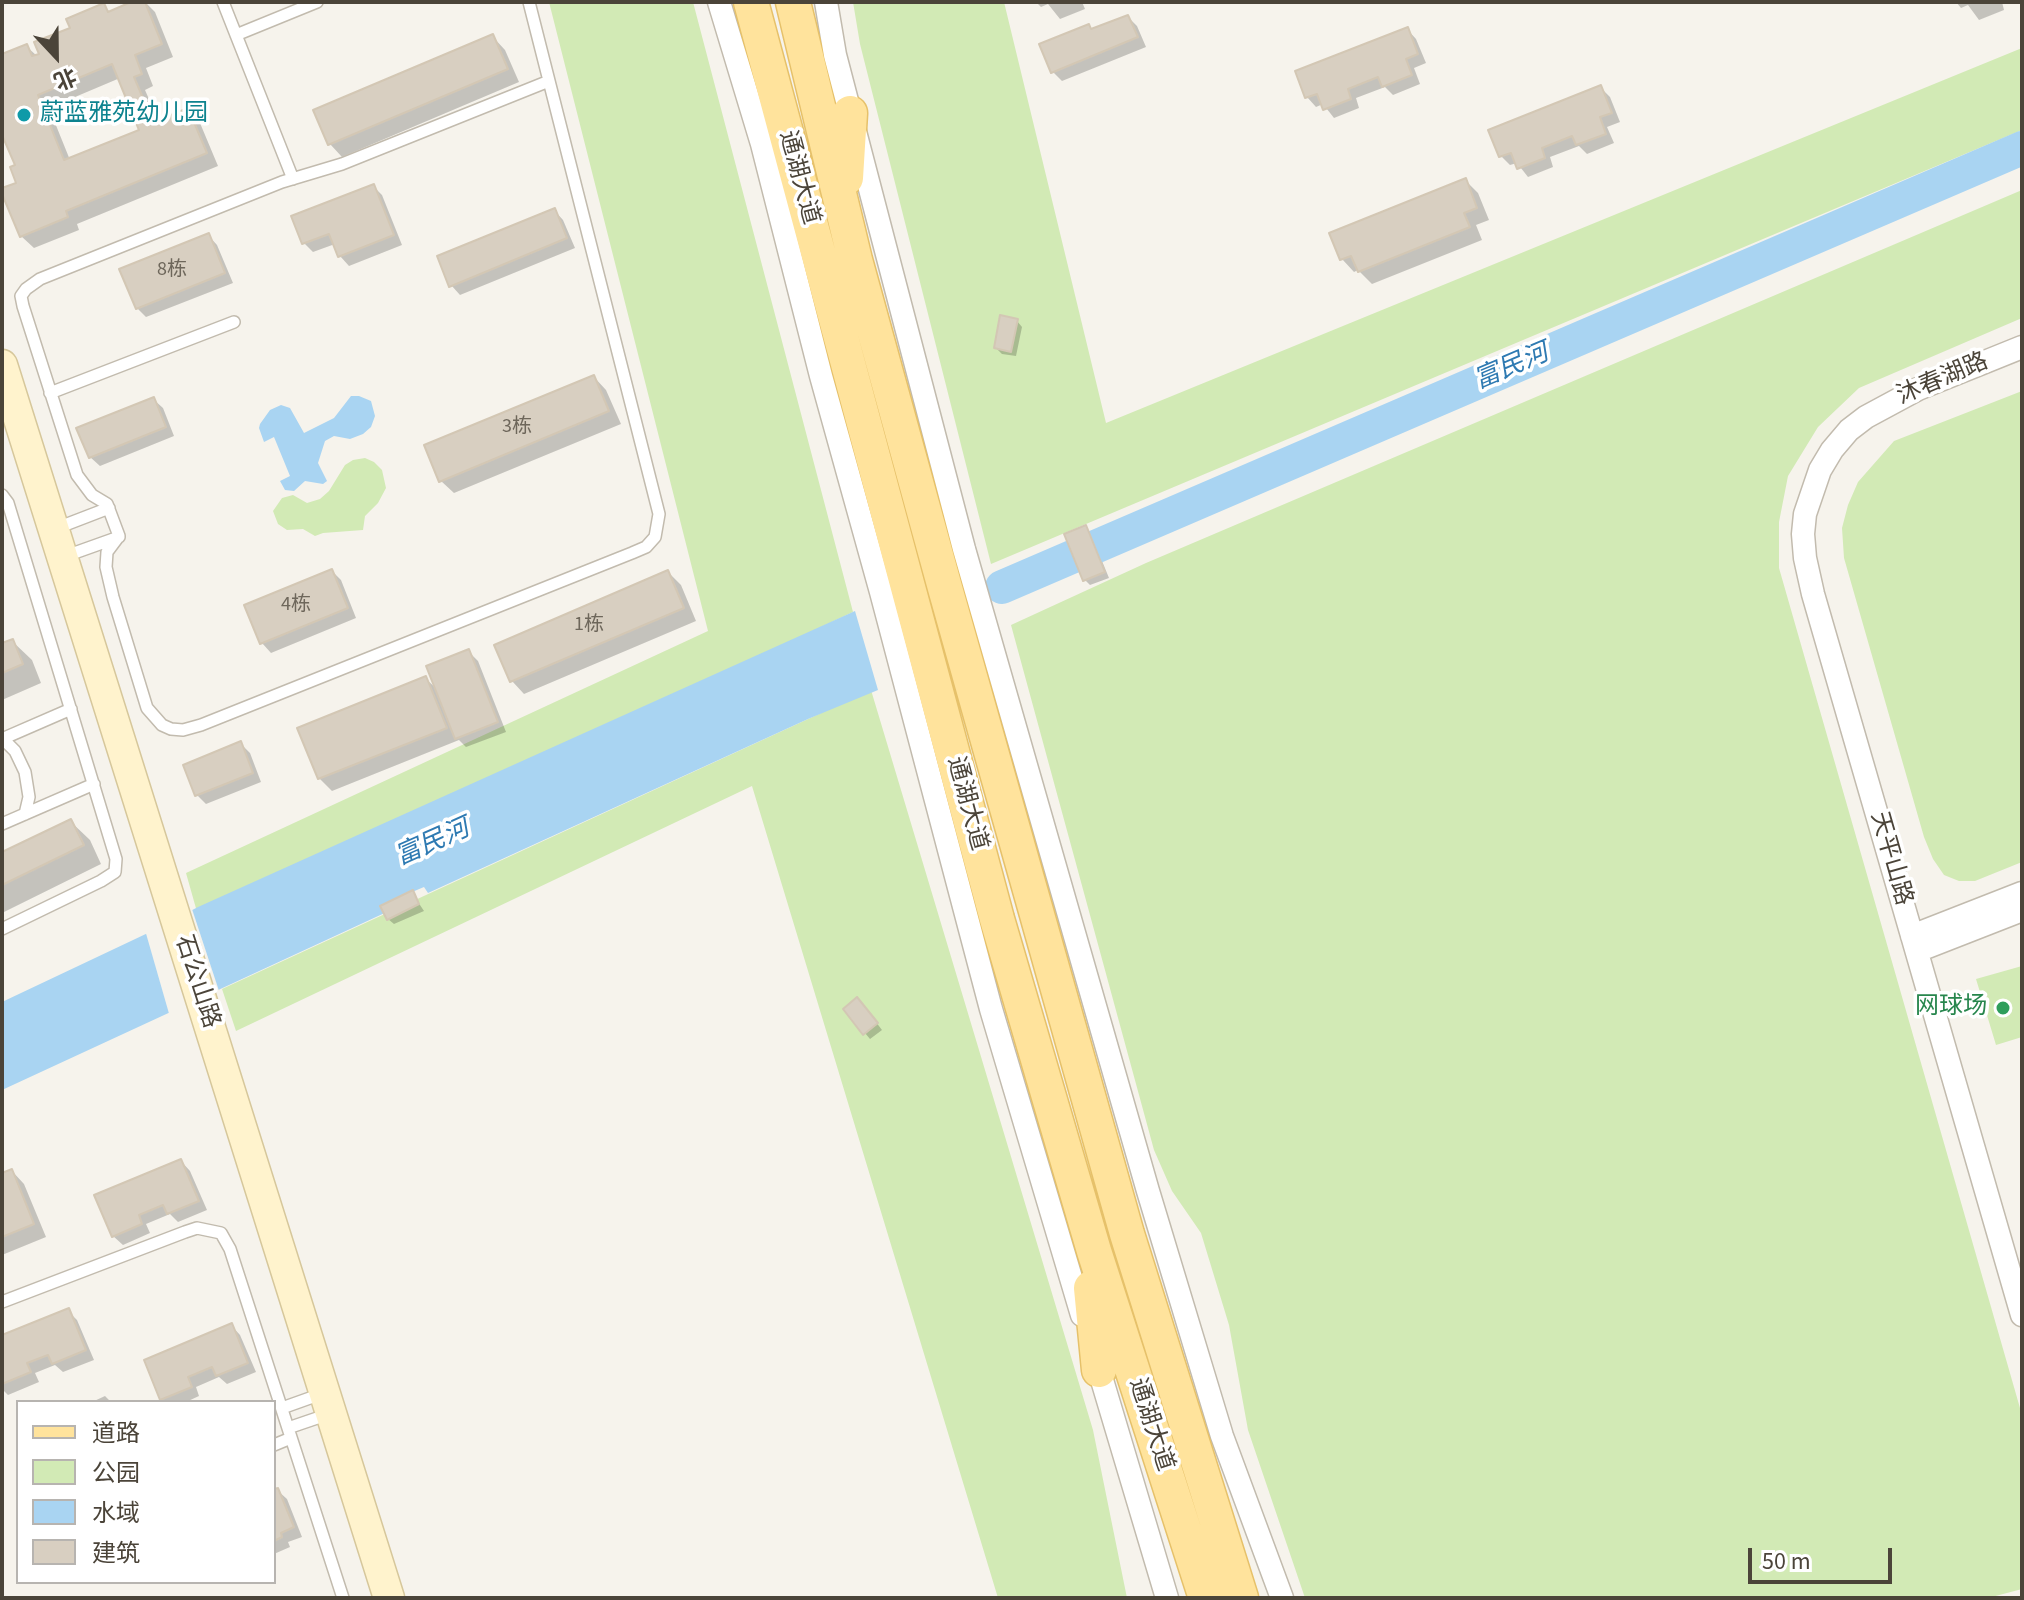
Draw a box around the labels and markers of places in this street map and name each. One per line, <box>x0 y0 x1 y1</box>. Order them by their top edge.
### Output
place label: 蔚蓝雅苑幼儿园 <box>40 101 208 129</box>
marker: 蔚蓝雅苑幼儿园 <box>15 106 33 124</box>
place label: 网球场 <box>1915 994 1987 1022</box>
marker: 网球场 <box>1994 999 2012 1017</box>

